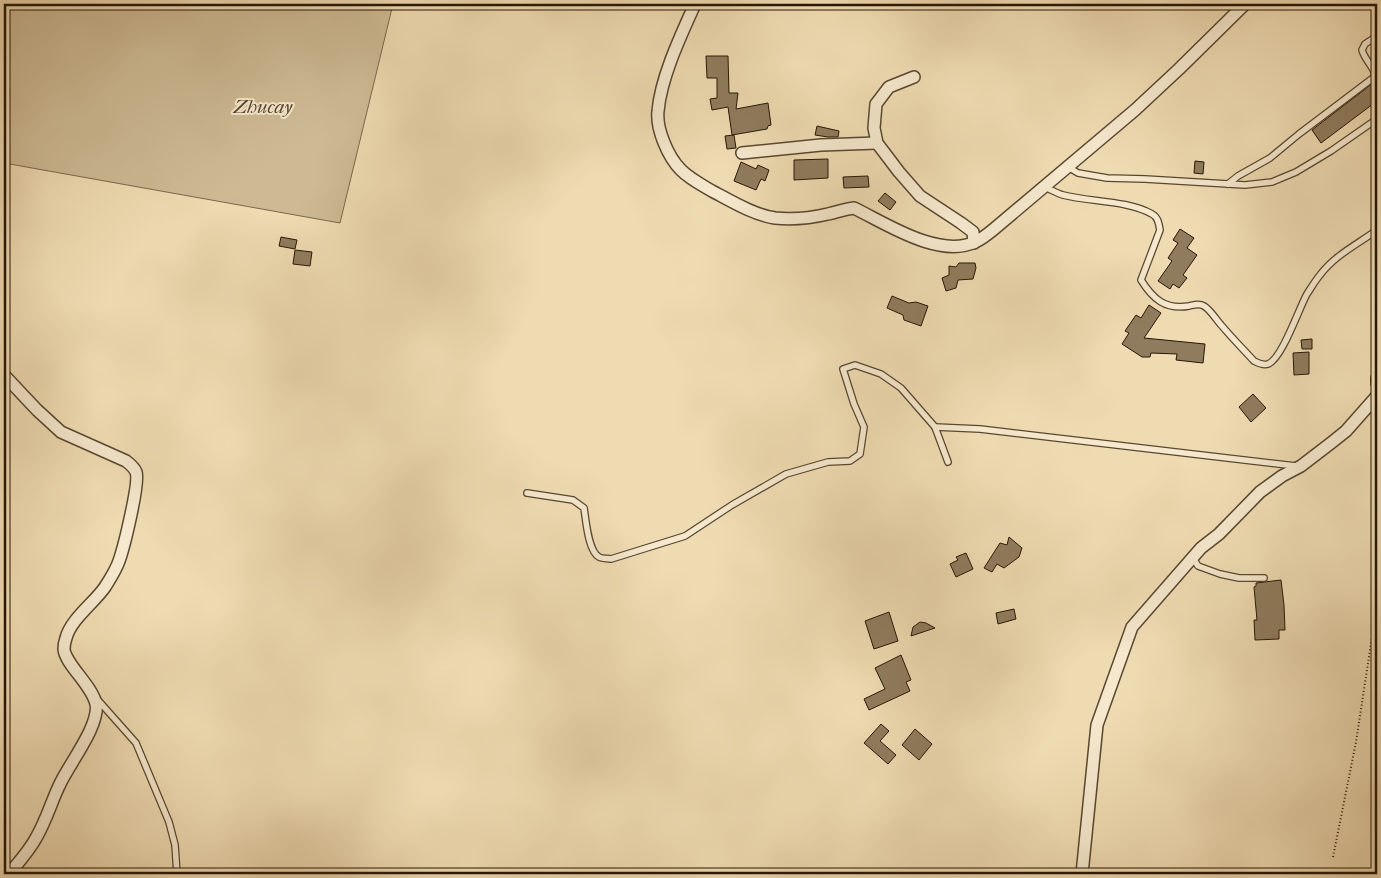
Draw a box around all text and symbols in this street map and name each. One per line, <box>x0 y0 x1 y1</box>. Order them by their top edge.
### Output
park label: Zhucay <box>233 96 293 118</box>

